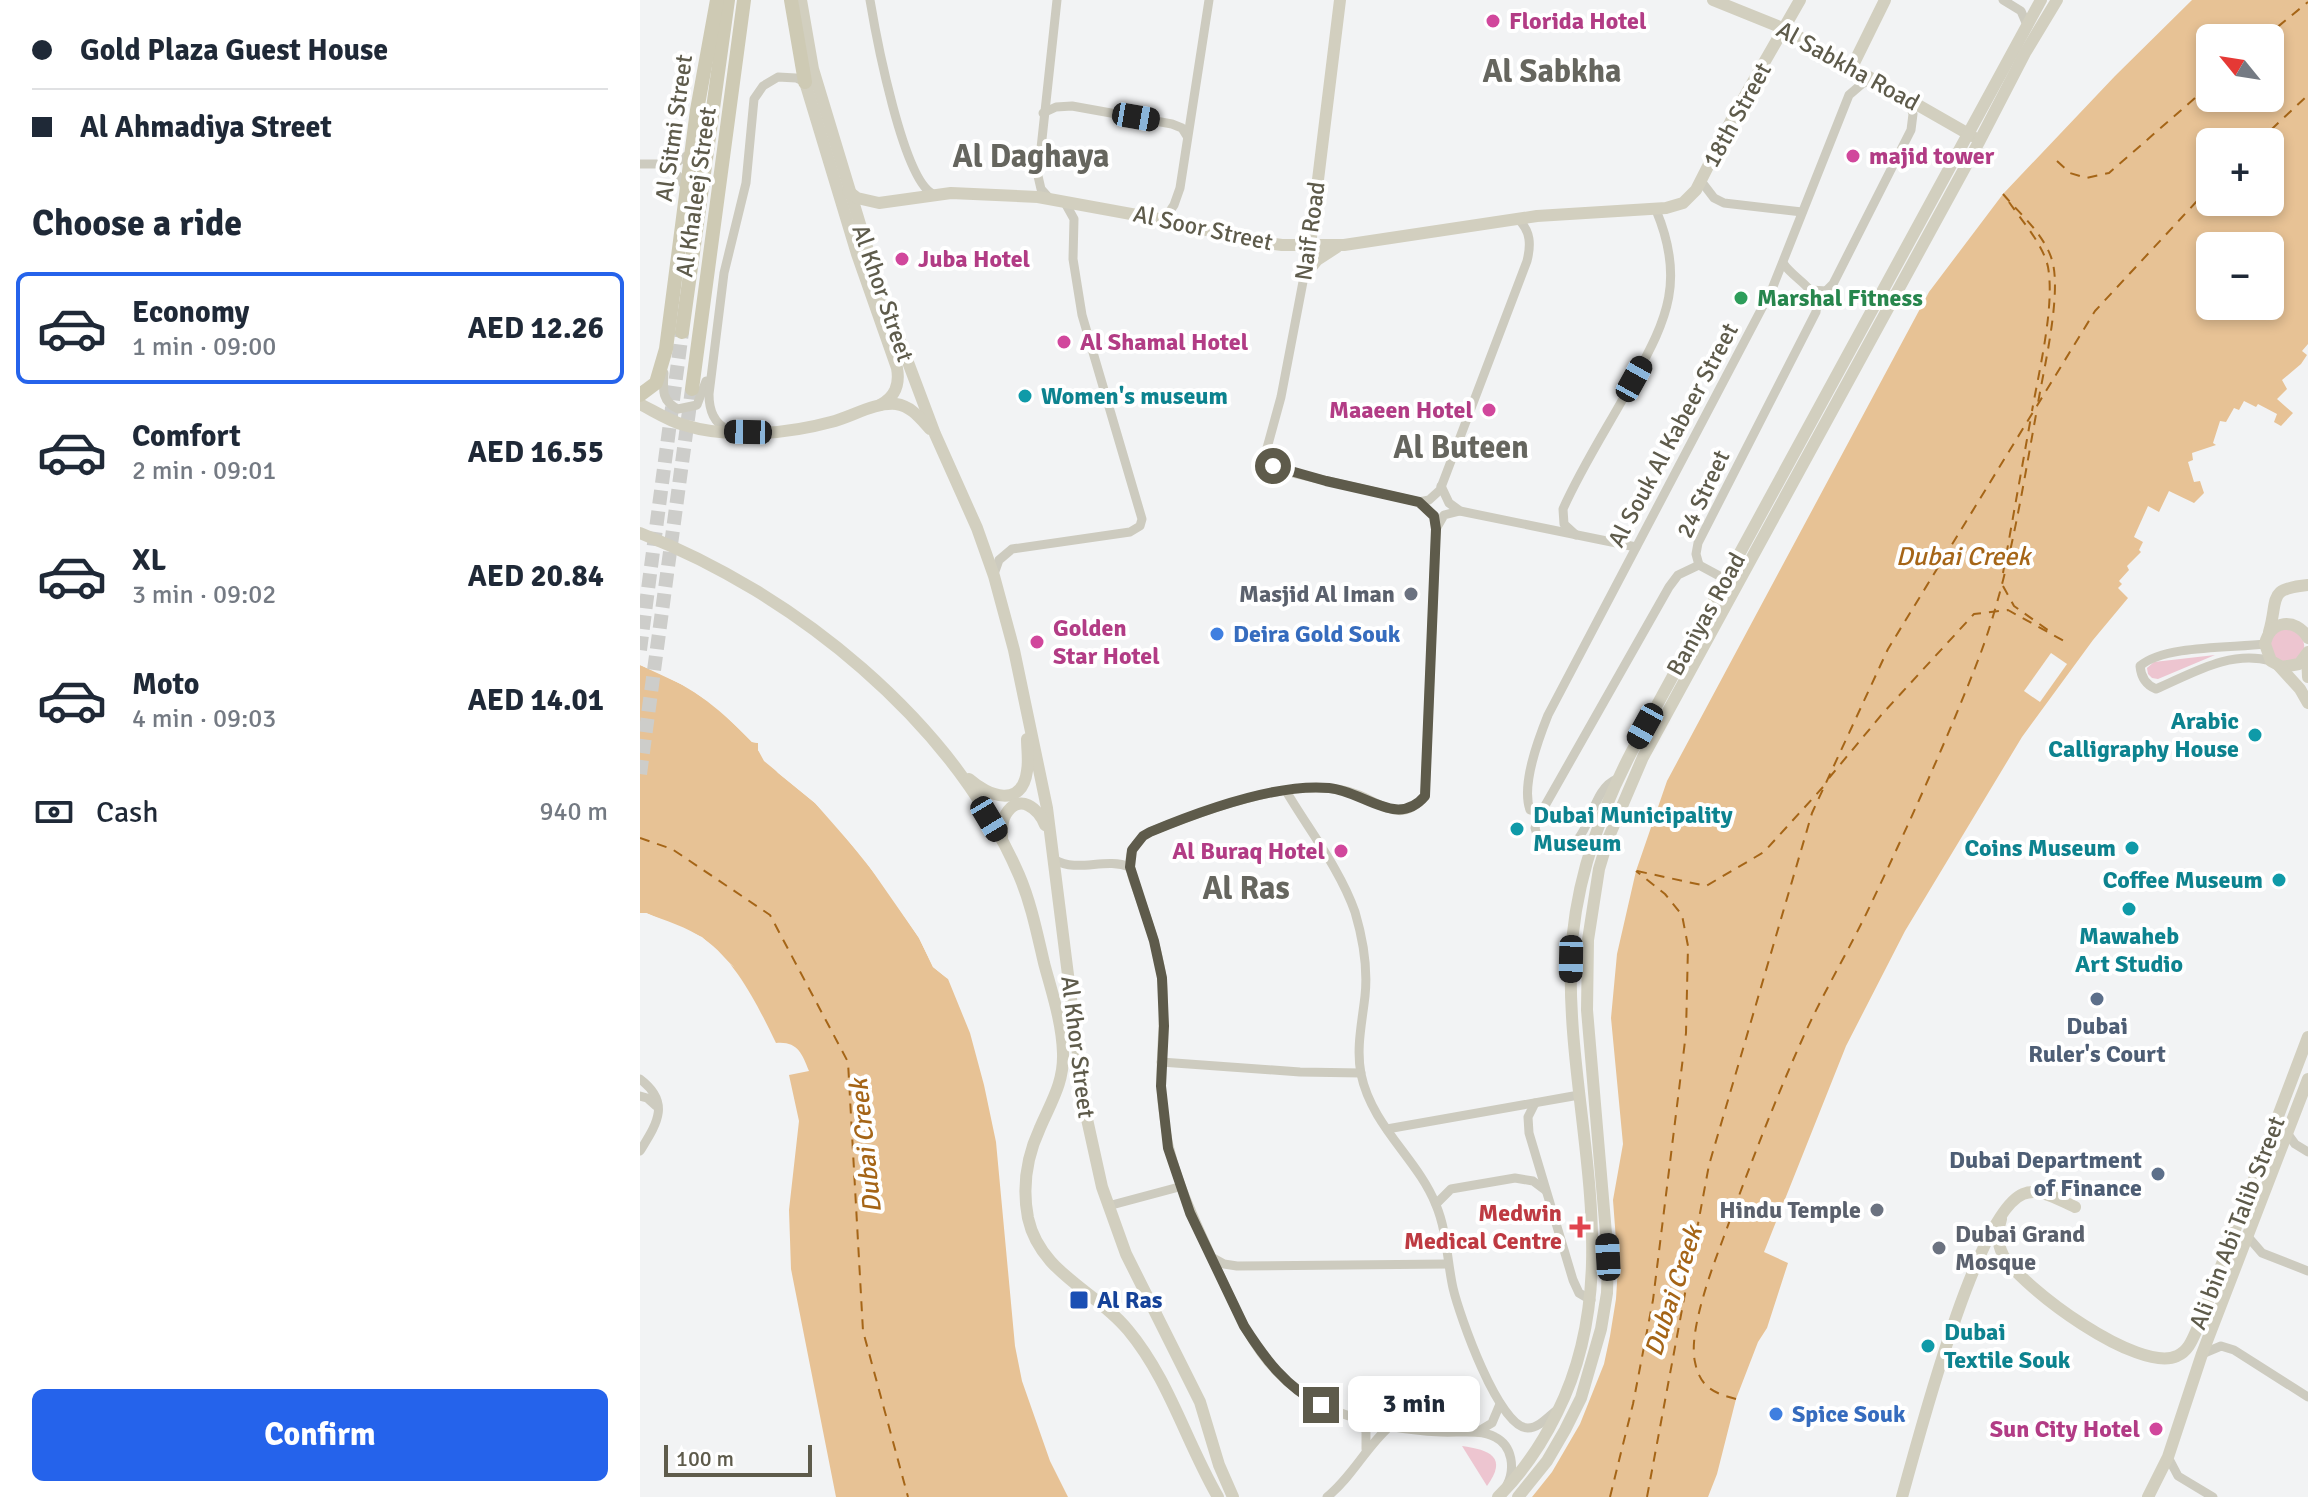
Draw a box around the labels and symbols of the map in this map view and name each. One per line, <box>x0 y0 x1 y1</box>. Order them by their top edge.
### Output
place label: Florida Hotel <box>1509 6 1647 36</box>
marker: Florida Hotel <box>1484 12 1502 30</box>
street label: Al Sabkha Road <box>1771 14 1925 118</box>
north arrow <box>2196 24 2284 112</box>
street label: Al Sitmi Street <box>649 52 699 204</box>
district label: Al Sabkha <box>1482 52 1622 91</box>
street label: 18th Street <box>1696 57 1778 173</box>
car <box>1110 101 1162 133</box>
street label: Al Khaleej Street <box>669 105 723 279</box>
district label: Al Daghaya <box>953 137 1109 176</box>
place label: majid tower <box>1869 141 1995 171</box>
marker: majid tower <box>1844 147 1862 165</box>
street label: Naif Road <box>1288 180 1332 282</box>
street label: Al Soor Street <box>1131 199 1275 257</box>
street label: Al Khor Street <box>845 220 921 366</box>
place label: Juba Hotel <box>918 244 1031 274</box>
marker: Juba Hotel <box>893 250 911 268</box>
place label: Marshal Fitness <box>1757 283 1923 313</box>
marker: Marshal Fitness <box>1732 289 1750 307</box>
street label: Al Souk Al Kabeer Street <box>1601 318 1745 552</box>
place label: Al Shamal Hotel <box>1080 327 1249 357</box>
marker: Al Shamal Hotel <box>1055 333 1073 351</box>
car <box>1612 352 1656 406</box>
place label: Women's museum <box>1041 381 1228 411</box>
marker: Women's museum <box>1016 387 1034 405</box>
place label: Maaeen Hotel <box>1329 395 1473 425</box>
marker: Maaeen Hotel <box>1480 401 1498 419</box>
car <box>724 420 772 444</box>
district label: Al Buteen <box>1393 428 1529 467</box>
street label: 24 Street <box>1670 445 1736 543</box>
route start <box>1255 448 1291 484</box>
water label: Dubai Creek <box>1896 541 2032 573</box>
street label: Baniyas Road <box>1660 547 1752 681</box>
place label: Masjid Al Iman <box>1239 579 1395 609</box>
marker: Masjid Al Iman <box>1402 585 1420 603</box>
place label: Golden Star Hotel <box>1053 613 1160 671</box>
place label: Deira Gold Souk <box>1233 619 1401 649</box>
marker: Deira Gold Souk <box>1208 625 1226 643</box>
marker: Golden Star Hotel <box>1028 633 1046 651</box>
car <box>1623 699 1667 753</box>
place label: Arabic Calligraphy House <box>2048 706 2239 764</box>
marker: Arabic Calligraphy House <box>2246 726 2264 744</box>
car <box>966 792 1012 846</box>
place label: Dubai Municipality Museum <box>1533 800 1733 858</box>
marker: Dubai Municipality Museum <box>1508 820 1526 838</box>
place label: Coins Museum <box>1964 833 2116 863</box>
place label: Al Buraq Hotel <box>1172 836 1325 866</box>
marker: Coins Museum <box>2123 839 2141 857</box>
marker: Al Buraq Hotel <box>1332 842 1350 860</box>
place label: Coffee Museum <box>2103 865 2263 895</box>
district label: Al Ras <box>1202 869 1290 908</box>
marker: Coffee Museum <box>2270 871 2288 889</box>
marker: Mawaheb Art Studio <box>2120 900 2138 918</box>
place label: Mawaheb Art Studio <box>2075 921 2183 979</box>
car <box>1559 935 1583 983</box>
street label: Al Khor Street <box>1054 974 1102 1120</box>
marker: Dubai Ruler's Court <box>2088 990 2106 1008</box>
place label: Dubai Ruler's Court <box>2028 1011 2166 1069</box>
water label: Dubai Creek <box>843 1075 889 1215</box>
street label: Ali bin Abi Talib Street <box>2183 1112 2291 1334</box>
place label: Dubai Department of Finance <box>1949 1145 2142 1203</box>
marker: Dubai Department of Finance <box>2149 1165 2167 1183</box>
place label: Hindu Temple <box>1719 1195 1861 1225</box>
place label: Medwin Medical Centre <box>1404 1198 1562 1256</box>
marker: Hindu Temple <box>1868 1201 1886 1219</box>
marker: Medwin Medical Centre <box>1569 1216 1591 1238</box>
place label: Dubai Grand Mosque <box>1955 1219 2085 1277</box>
water label: Dubai Creek <box>1638 1220 1711 1360</box>
car <box>1595 1232 1621 1282</box>
marker: Dubai Grand Mosque <box>1930 1239 1948 1257</box>
place label: Al Ras <box>1097 1285 1163 1315</box>
marker: Al Ras <box>1068 1289 1090 1311</box>
place label: Dubai Textile Souk <box>1944 1317 2071 1375</box>
marker: Dubai Textile Souk <box>1919 1337 1937 1355</box>
callout: 3 min <box>1349 1377 1481 1433</box>
route end <box>1303 1387 1339 1423</box>
place label: Spice Souk <box>1792 1399 1906 1429</box>
marker: Spice Souk <box>1767 1405 1785 1423</box>
place label: Sun City Hotel <box>1990 1414 2140 1444</box>
marker: Sun City Hotel <box>2147 1420 2165 1438</box>
scale bar <box>664 1441 812 1477</box>

